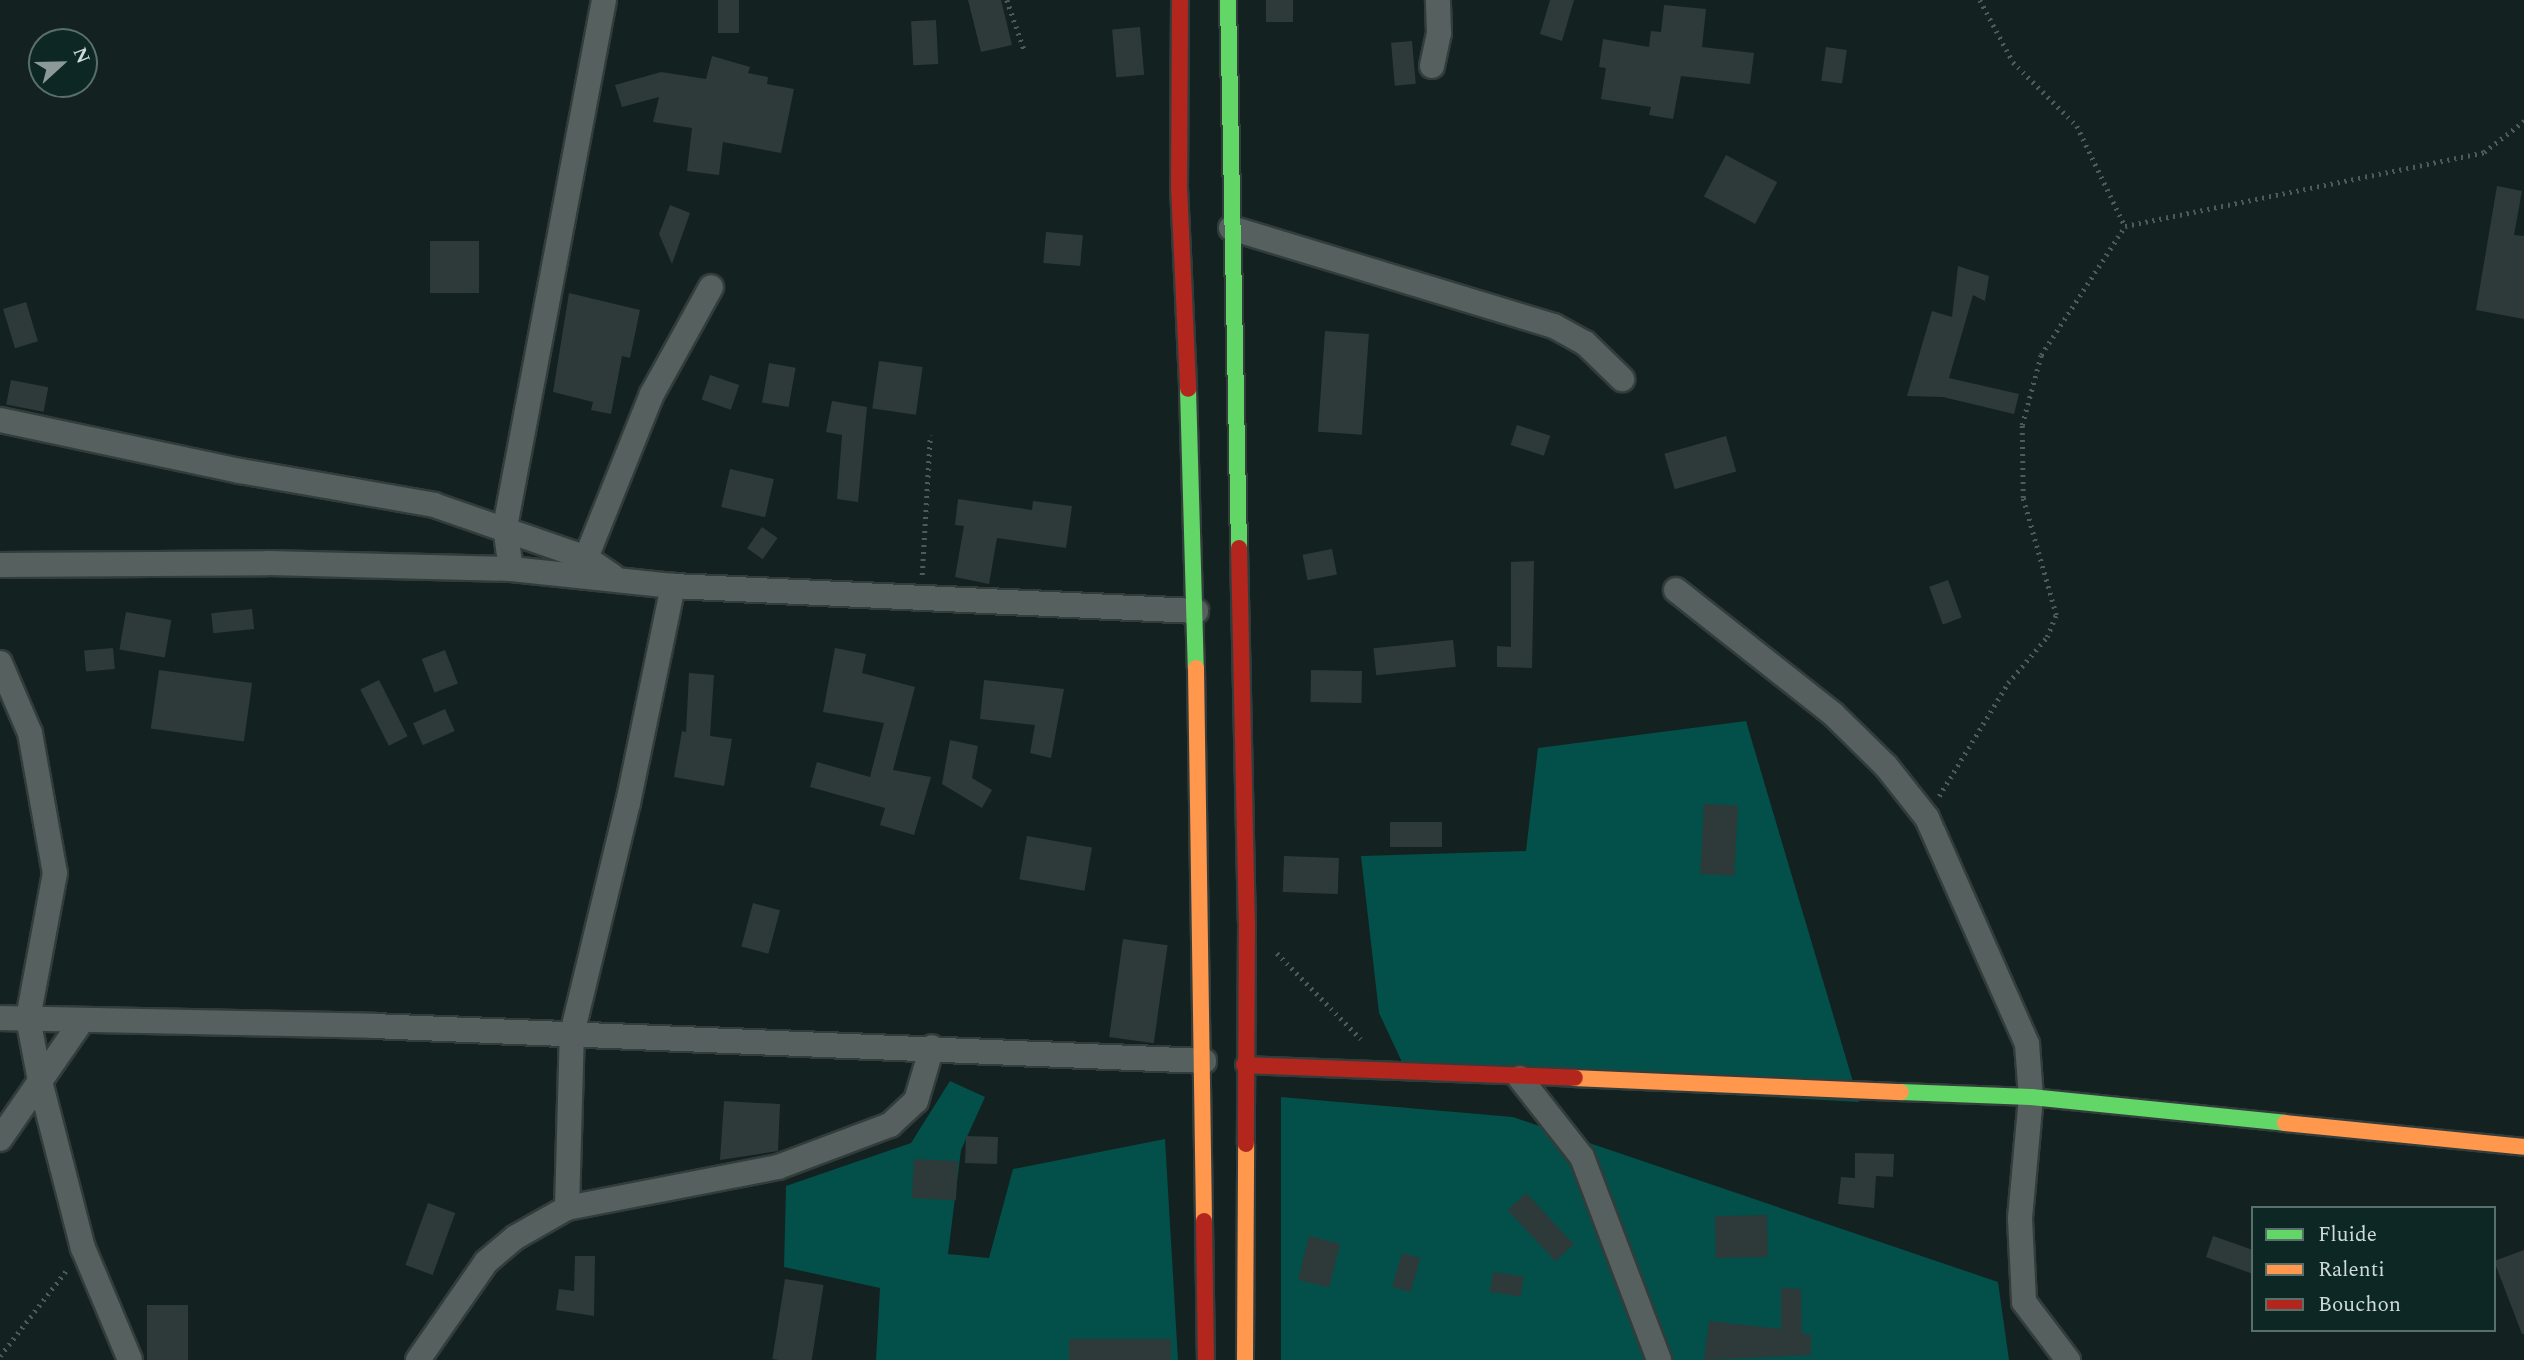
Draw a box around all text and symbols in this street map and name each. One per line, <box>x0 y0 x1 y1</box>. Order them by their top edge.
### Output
north arrow <box>28 28 98 98</box>
text: N <box>65 43 97 68</box>
legend <box>2251 1206 2496 1332</box>
text: Fluide <box>2318 1219 2377 1251</box>
text: Ralenti <box>2318 1254 2385 1286</box>
text: Bouchon <box>2318 1289 2401 1321</box>

